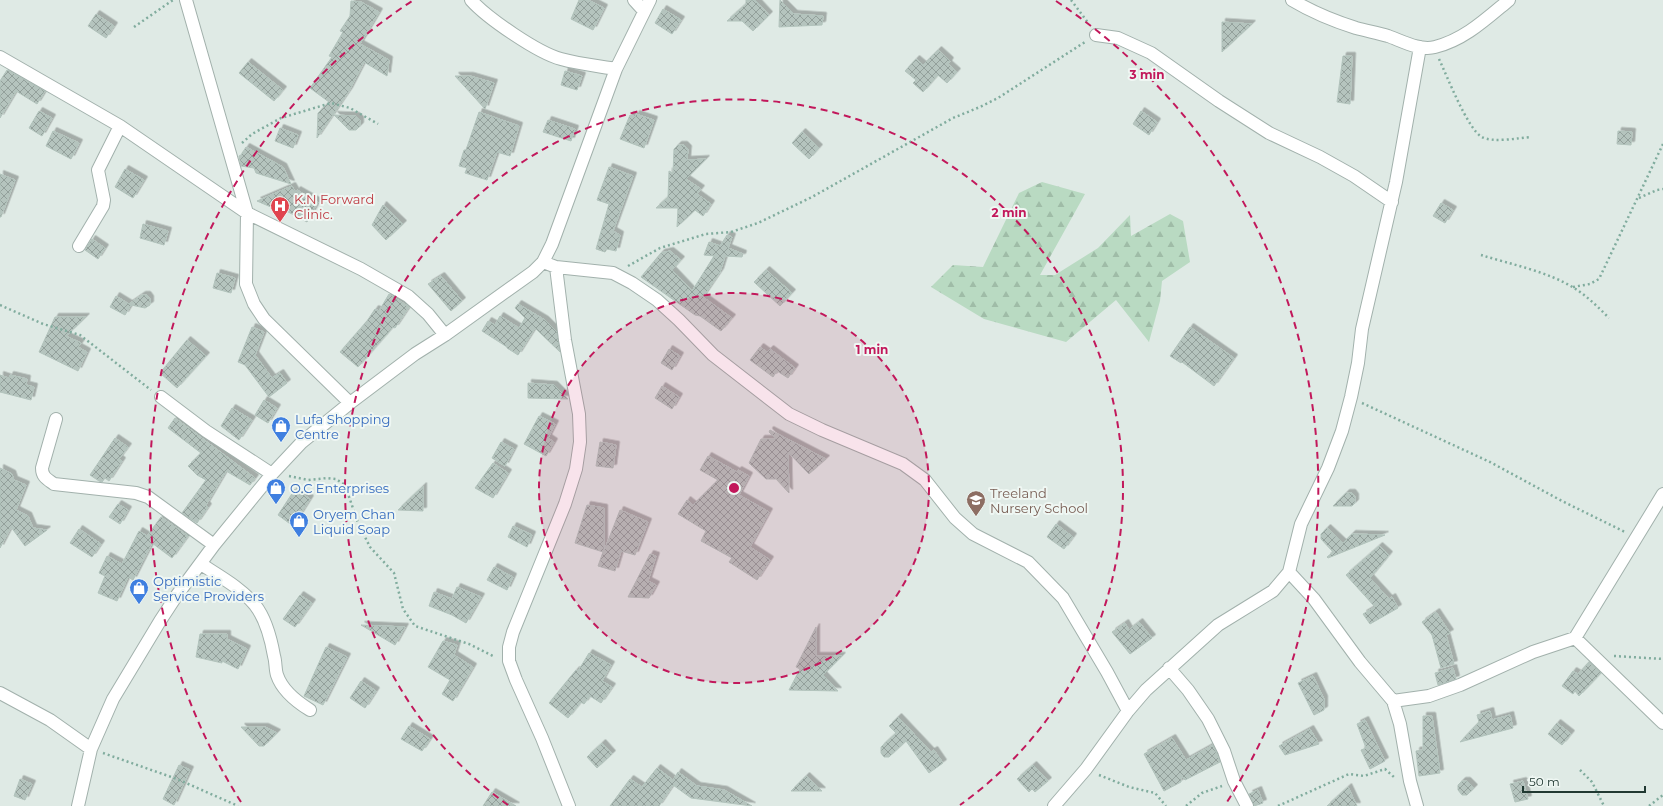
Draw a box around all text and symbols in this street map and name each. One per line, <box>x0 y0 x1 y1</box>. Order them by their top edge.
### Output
text: 3 min <box>1129 67 1165 82</box>
place label: K.N Forward Clinic. <box>294 191 374 222</box>
hospital icon: K.N Forward Clinic. <box>269 195 291 223</box>
text: 2 min <box>992 205 1026 220</box>
text: 1 min <box>856 342 888 357</box>
place label: Lufa Shopping Centre <box>295 411 390 442</box>
shop icon: Lufa Shopping Centre <box>270 415 292 443</box>
shop icon: O.C Enterprises <box>265 477 287 505</box>
place label: O.C Enterprises <box>290 480 389 496</box>
centre of rings <box>727 481 741 495</box>
place label: Treeland Nursery School <box>990 485 1088 516</box>
school or university icon: Treeland Nursery School <box>965 489 987 517</box>
place label: Oryem Chan Liquid Soap <box>313 506 395 537</box>
shop icon: Oryem Chan Liquid Soap <box>288 510 310 538</box>
place label: Optimistic Service Providers <box>153 573 264 604</box>
shop icon: Optimistic Service Providers <box>128 577 150 605</box>
scale bar <box>1523 768 1645 794</box>
text: 50 m <box>1529 774 1560 789</box>

